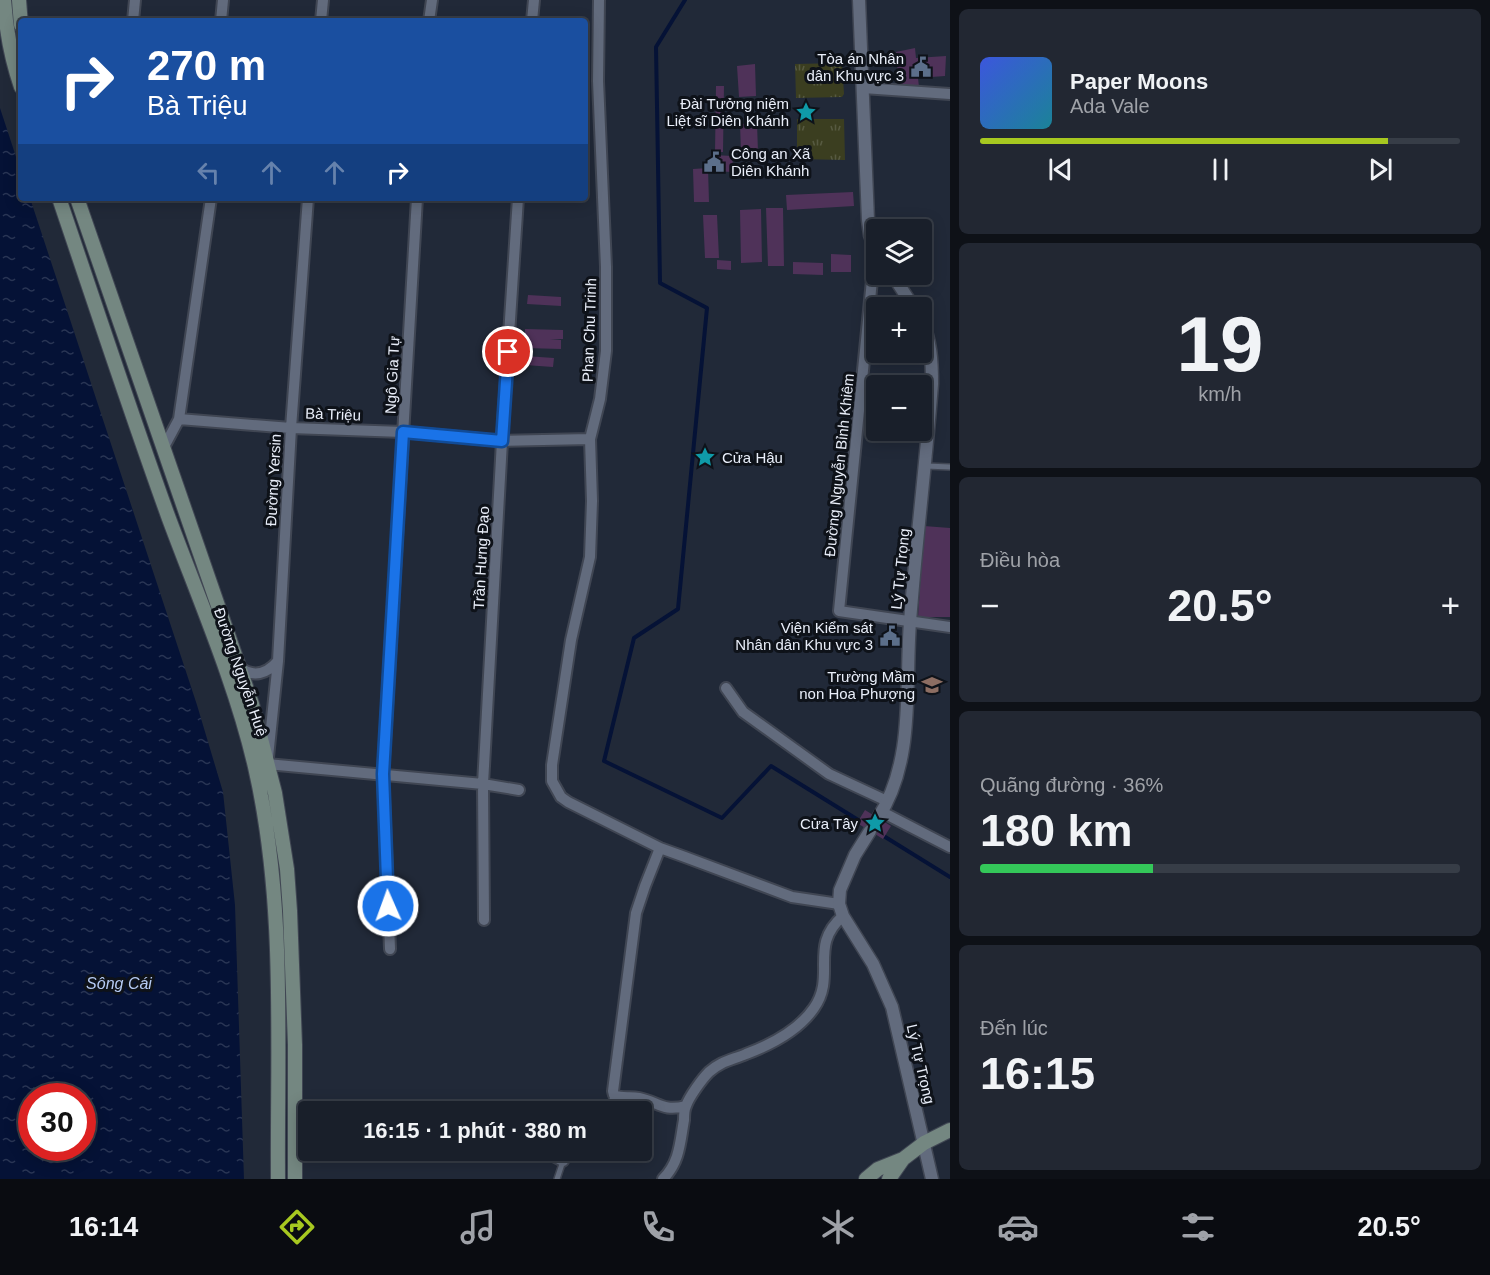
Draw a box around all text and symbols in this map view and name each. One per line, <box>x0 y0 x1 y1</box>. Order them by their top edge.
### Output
icon: right <box>48 42 126 120</box>
text: 270 m <box>147 42 266 89</box>
place label: Tòa án Nhân dân Khu vực 3 <box>806 50 904 84</box>
public building icon: Tòa án Nhân dân Khu vực 3 <box>909 55 933 79</box>
text: Paper Moons <box>1070 69 1208 94</box>
text: Bà Triệu <box>147 91 248 121</box>
place label: Đài Tưởng niệm Liệt sĩ Diên Khánh <box>666 95 789 129</box>
text: Ada Vale <box>1070 95 1150 117</box>
place icon: Đài Tưởng niệm Liệt sĩ Diên Khánh <box>794 100 818 124</box>
place label: Công an Xã Diên Khánh <box>731 145 811 179</box>
public building icon: Công an Xã Diên Khánh <box>702 150 726 174</box>
icon: previous <box>1044 153 1077 186</box>
icon: pause <box>1204 153 1237 186</box>
icon: next <box>1364 153 1397 186</box>
icon: left <box>192 156 225 189</box>
icon: ahead <box>255 156 288 189</box>
icon: ahead <box>318 156 351 189</box>
icon: right <box>381 156 414 189</box>
map controls <box>866 219 932 441</box>
button: layers <box>866 219 932 285</box>
street label: Phan Chu Trinh <box>579 278 599 382</box>
button: + <box>866 297 932 363</box>
text: 19 <box>1177 300 1263 388</box>
pin <box>482 326 533 377</box>
icon: arrive <box>491 335 524 368</box>
street label: Ngô Gia Tự <box>381 336 403 414</box>
street label: Đường Nguyễn Bỉnh Khiêm <box>821 373 857 557</box>
button: − <box>866 375 932 441</box>
text: km/h <box>1198 383 1242 405</box>
street label: Bà Triệu <box>305 405 361 423</box>
street label: Đường Yersin <box>262 433 284 527</box>
place icon: Cửa Hậu <box>693 445 717 469</box>
place label: Cửa Hậu <box>722 449 783 466</box>
street label: Trần Hưng Đạo <box>470 506 492 610</box>
street label: Lý Tự Trọng <box>887 528 913 610</box>
text: Điều hòa <box>980 549 1060 571</box>
text: 20.5° <box>1167 580 1273 631</box>
text: − <box>980 587 999 624</box>
text: + <box>1441 587 1460 624</box>
street label: Đường Nguyễn Huệ <box>211 605 271 739</box>
place label: Viện Kiểm sát Nhân dân Khu vực 3 <box>735 619 874 653</box>
public building icon: Viện Kiểm sát Nhân dân Khu vực 3 <box>878 624 902 648</box>
place label: Trường Mầm non Hoa Phượng <box>799 668 915 702</box>
school or university icon: Trường Mầm non Hoa Phượng <box>920 673 944 697</box>
text: Quãng đường · 36% <box>980 774 1163 796</box>
text: 180 km <box>980 805 1133 856</box>
place icon: Cửa Tây <box>863 811 887 835</box>
place label: Cửa Tây <box>800 815 858 832</box>
position arrow <box>356 874 420 938</box>
water label: Sông Cái <box>86 975 152 992</box>
text: Đến lúc <box>980 1017 1048 1039</box>
street label: Lý Tự Trọng <box>904 1022 938 1106</box>
text: 16:15 <box>980 1048 1095 1099</box>
speed limit sign: 30 <box>18 1083 96 1161</box>
text: 16:15 · 1 phút · 380 m <box>363 1118 587 1143</box>
icon: directions <box>276 1206 318 1248</box>
icon: music <box>457 1206 499 1248</box>
icon: phone <box>637 1206 679 1248</box>
icon: climate <box>817 1206 859 1248</box>
icon: car <box>997 1206 1039 1248</box>
icon: filters <box>1177 1206 1219 1248</box>
text: 16:14 <box>69 1212 138 1242</box>
text: 20.5° <box>1357 1212 1421 1242</box>

